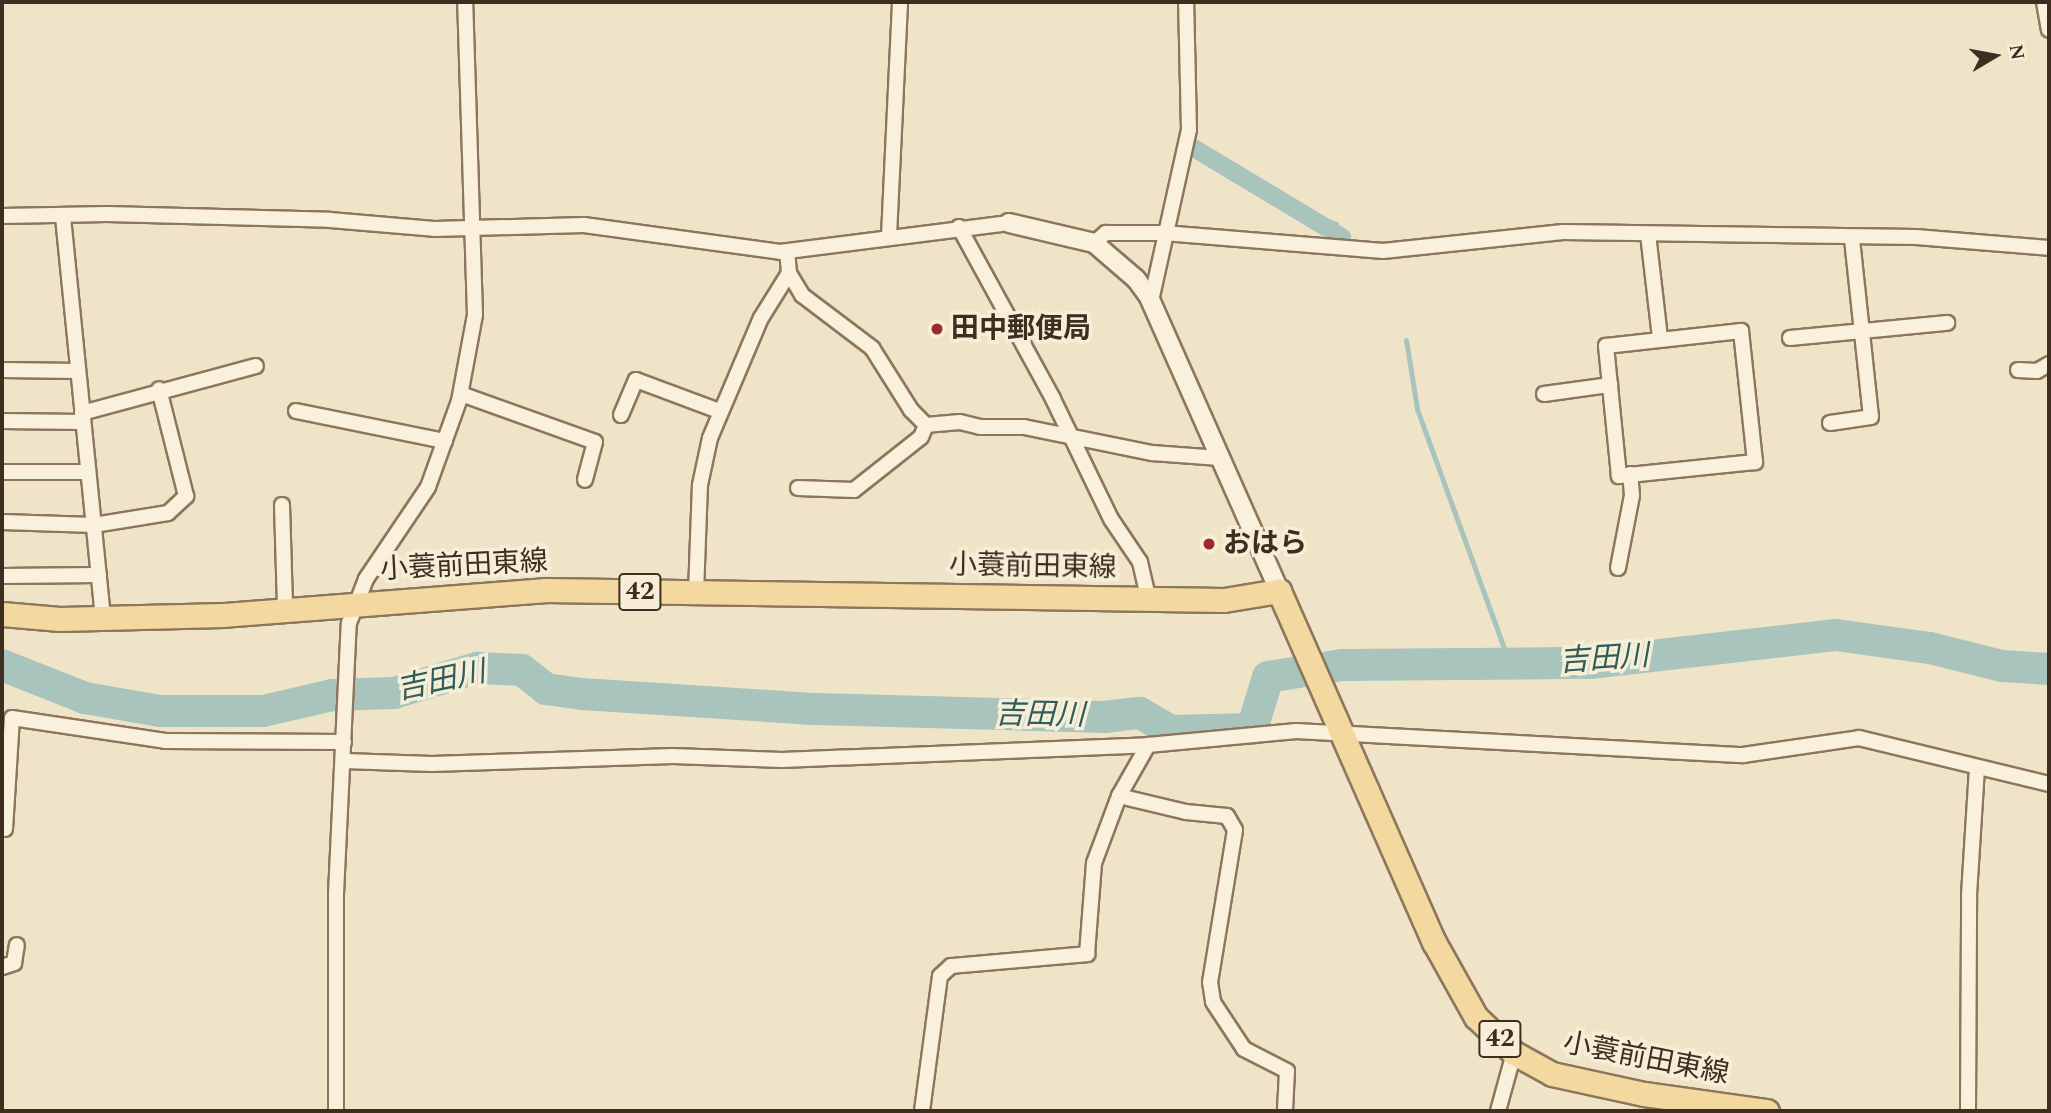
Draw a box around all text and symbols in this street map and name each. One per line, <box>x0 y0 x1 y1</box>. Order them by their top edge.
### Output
north arrow <box>1960 21 2030 91</box>
text: N <box>2001 42 2032 62</box>
place label: 田中郵便局 <box>951 312 1091 346</box>
marker: 田中郵便局 <box>929 321 945 337</box>
place label: おはら <box>1223 527 1307 561</box>
marker: おはら <box>1201 536 1217 552</box>
street label: 小蓑前田東線 <box>379 545 549 587</box>
street label: 小蓑前田東線 <box>949 549 1117 585</box>
road number: 42 <box>617 570 663 614</box>
water label: 吉田川 <box>1558 638 1650 680</box>
water label: 吉田川 <box>393 654 489 708</box>
water label: 吉田川 <box>995 696 1085 734</box>
road number: 42 <box>1477 1016 1523 1062</box>
street label: 小蓑前田東線 <box>1560 1026 1732 1092</box>

